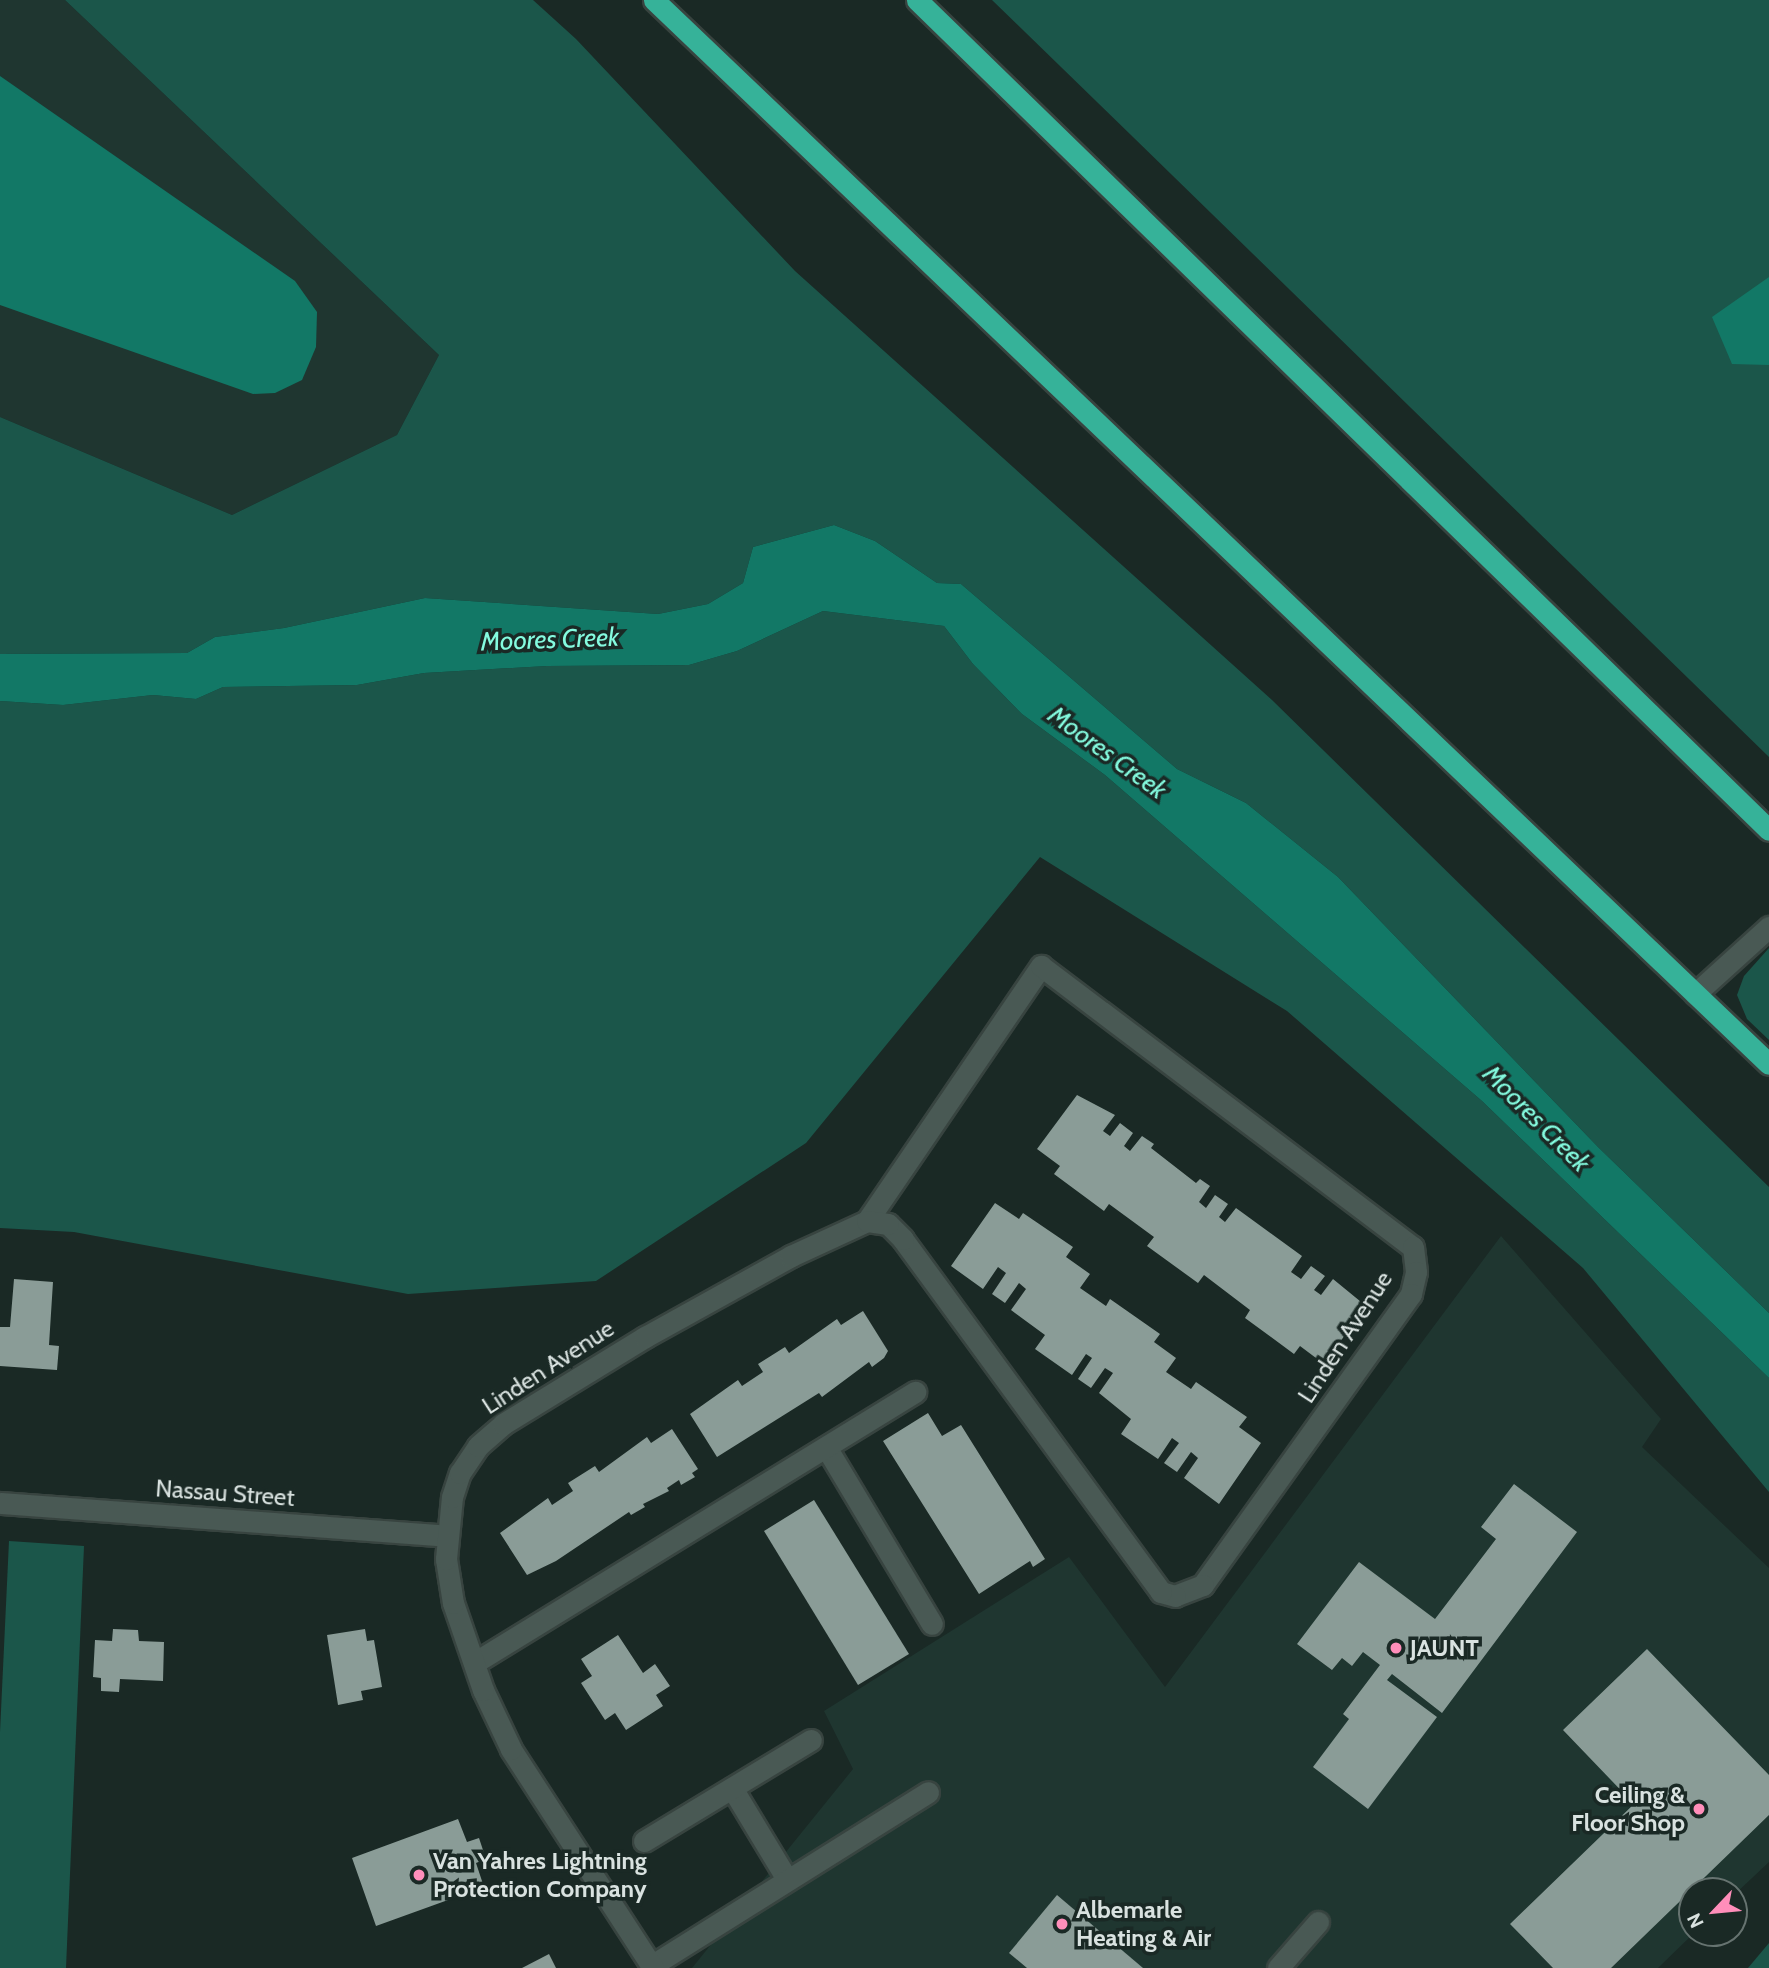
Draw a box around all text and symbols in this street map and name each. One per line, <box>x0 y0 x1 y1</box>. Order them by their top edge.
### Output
water label: Moores Creek <box>480 622 620 658</box>
water label: Moores Creek <box>1042 700 1172 806</box>
water label: Moores Creek <box>1476 1059 1596 1179</box>
street label: Linden Avenue <box>1292 1266 1398 1408</box>
street label: Linden Avenue <box>477 1314 619 1420</box>
street label: Nassau Street <box>155 1474 295 1512</box>
place label: JAUNT <box>1410 1634 1479 1662</box>
marker: JAUNT <box>1388 1640 1404 1656</box>
place label: Ceiling & Floor Shop <box>1571 1781 1685 1837</box>
marker: Ceiling & Floor Shop <box>1691 1801 1707 1817</box>
place label: Van Yahres Lightning Protection Company <box>433 1847 647 1903</box>
marker: Van Yahres Lightning Protection Company <box>411 1867 427 1883</box>
north arrow <box>1678 1877 1748 1947</box>
place label: Albemarle Heating & Air <box>1076 1896 1211 1952</box>
text: N <box>1682 1909 1709 1932</box>
marker: Albemarle Heating & Air <box>1054 1916 1070 1932</box>

